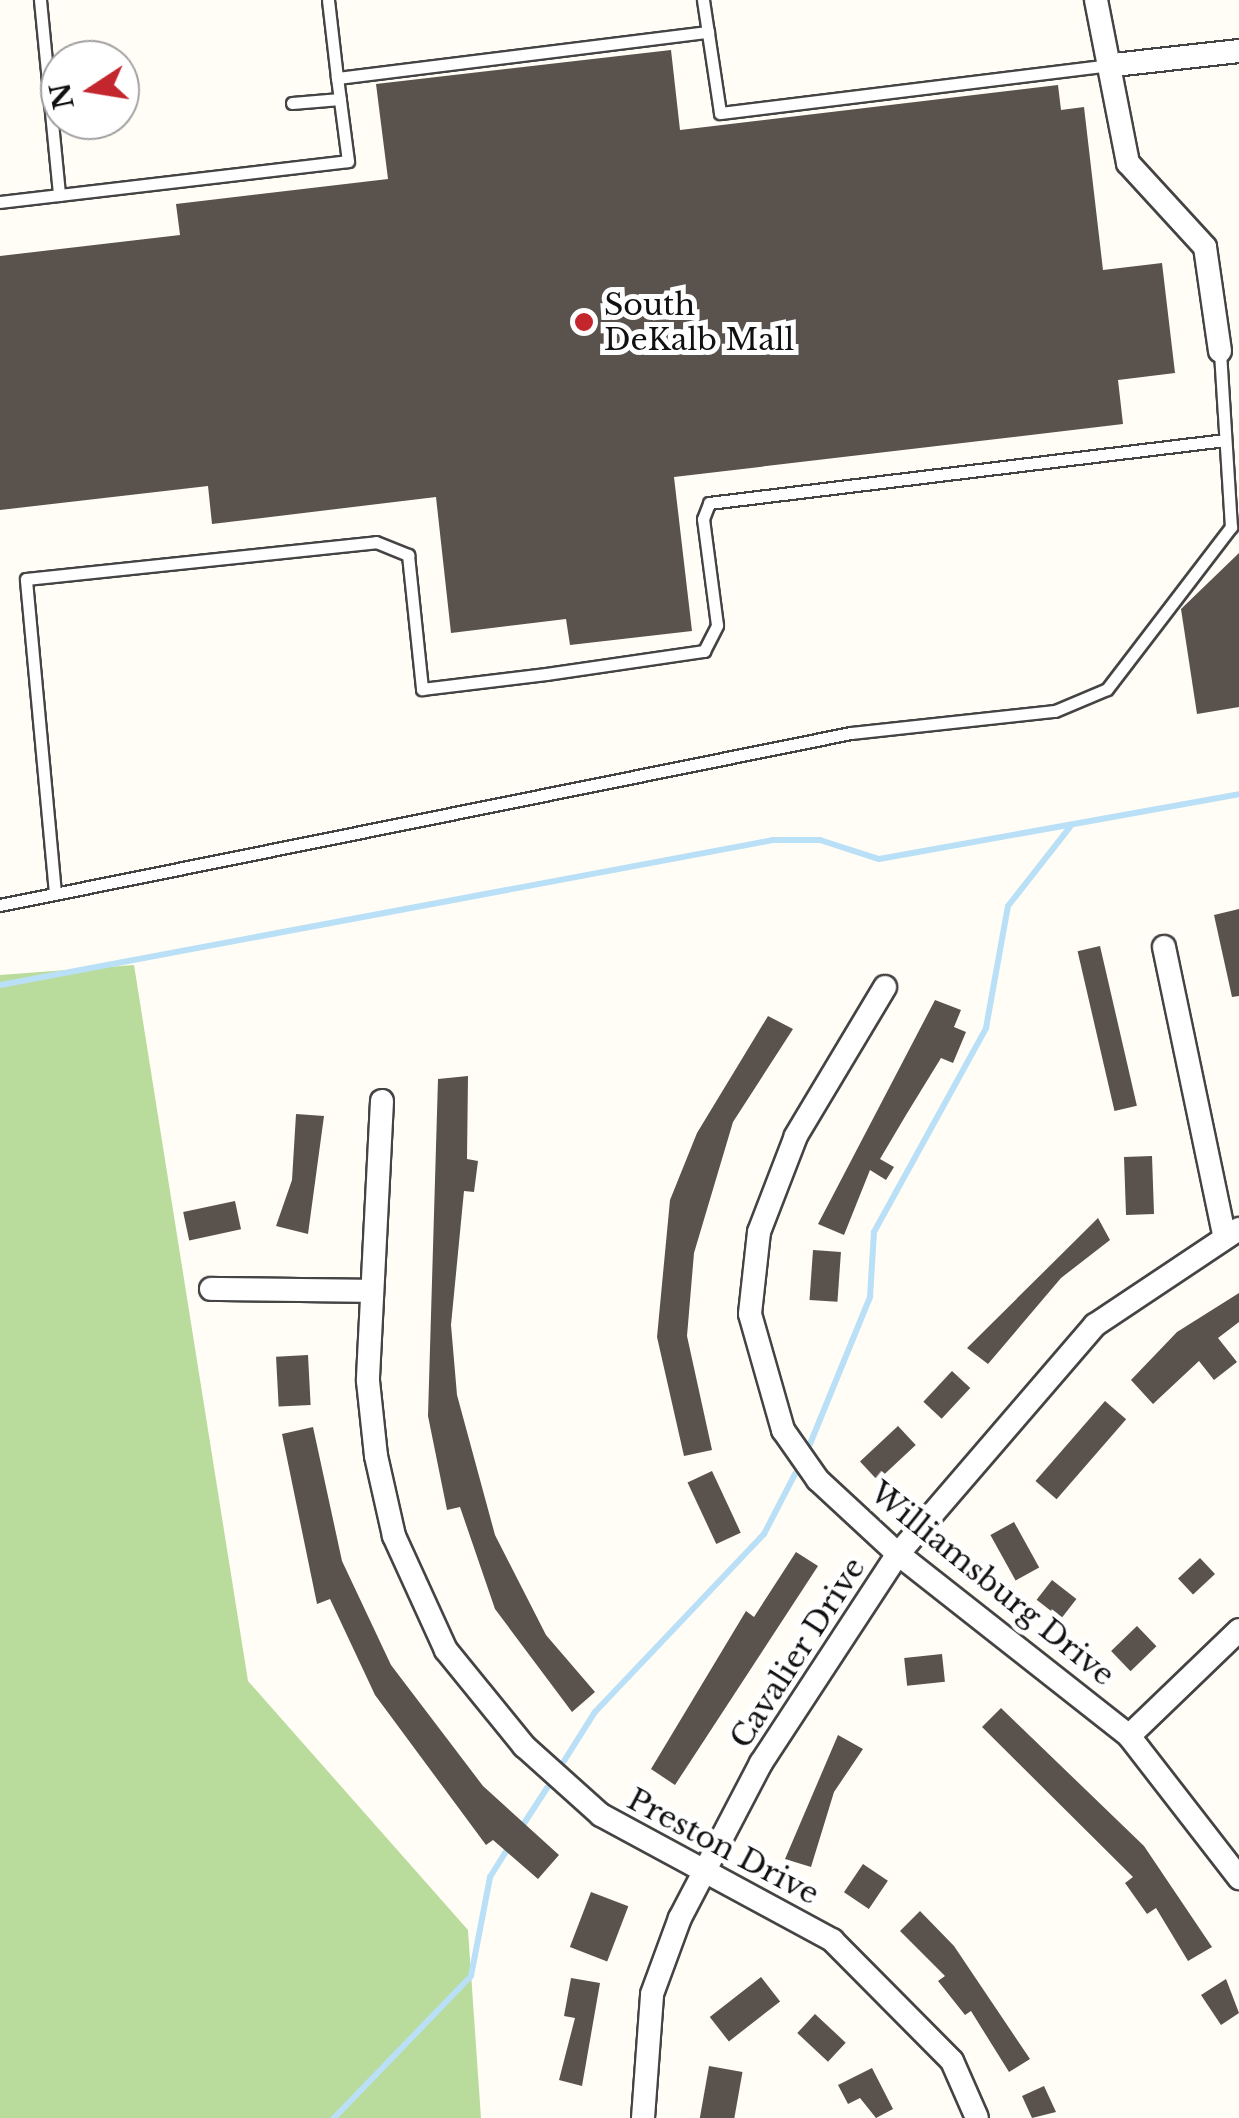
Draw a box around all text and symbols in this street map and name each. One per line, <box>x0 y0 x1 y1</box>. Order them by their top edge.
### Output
north arrow <box>40 40 140 140</box>
text: N <box>42 79 82 112</box>
place label: South DeKalb Mall <box>604 287 794 358</box>
marker: South DeKalb Mall <box>573 311 595 333</box>
street label: Williamsburg Drive <box>863 1474 1121 1694</box>
street label: Cavalier Drive <box>723 1551 873 1755</box>
street label: Preston Drive <box>621 1781 825 1913</box>

